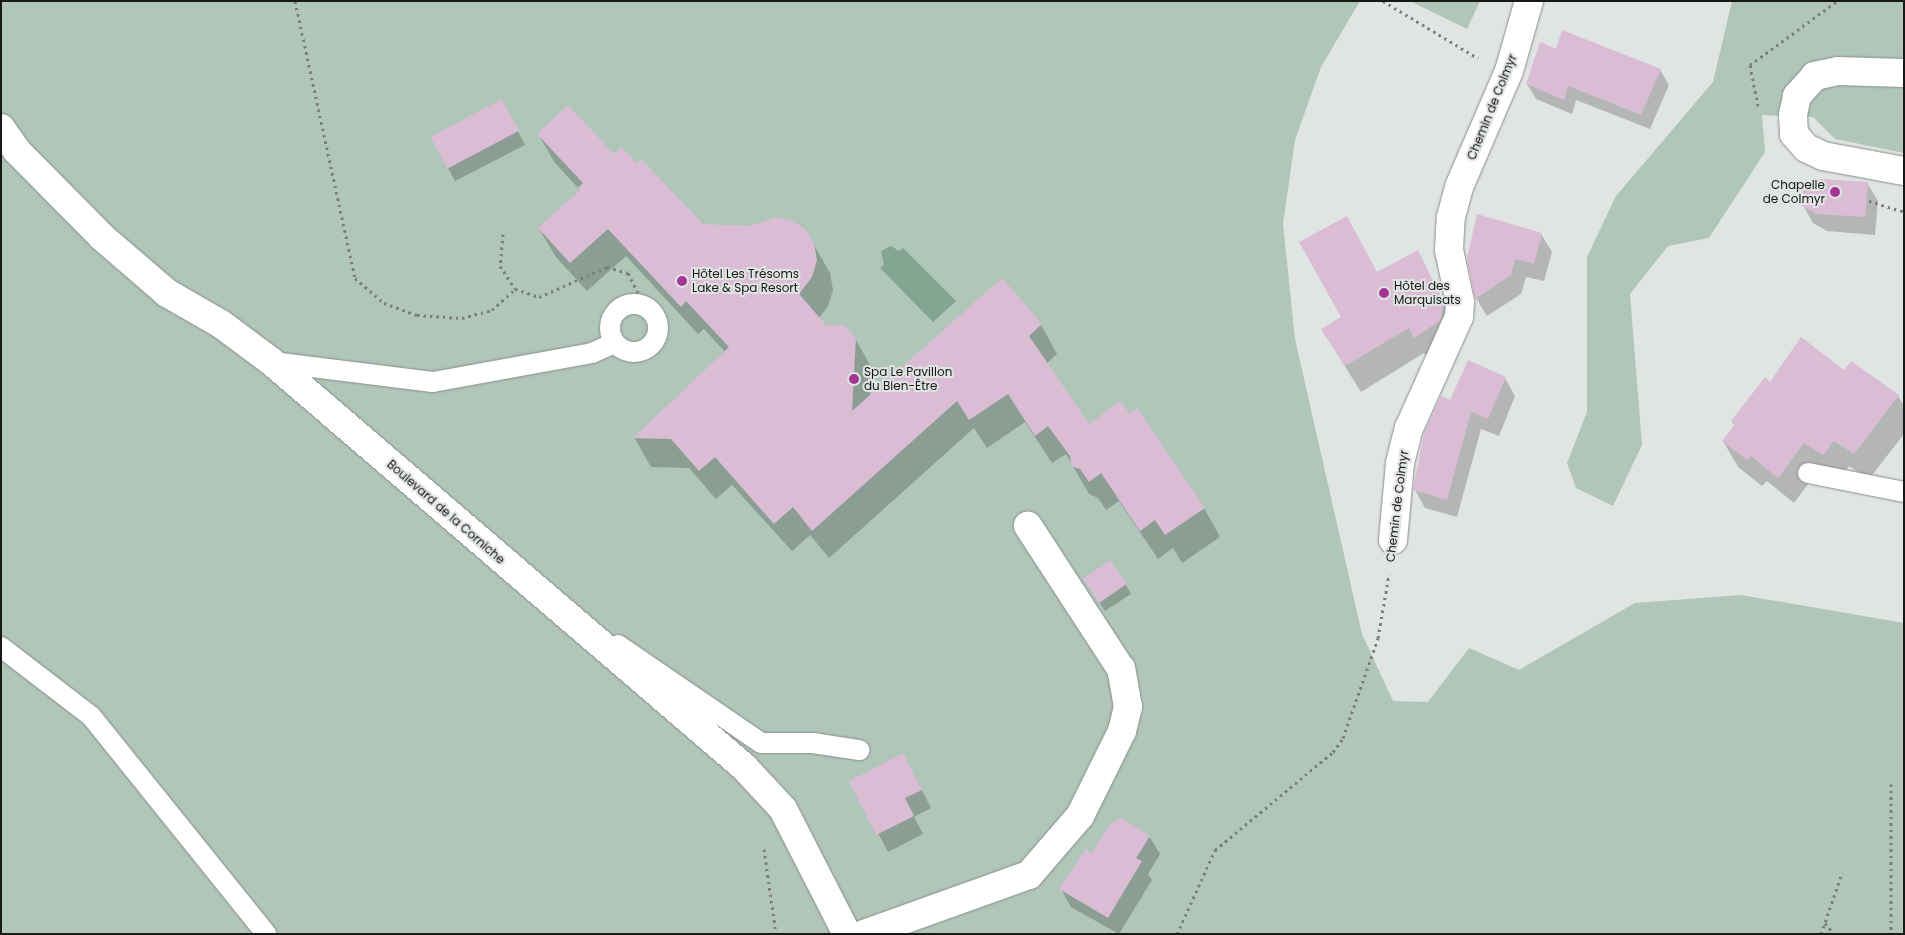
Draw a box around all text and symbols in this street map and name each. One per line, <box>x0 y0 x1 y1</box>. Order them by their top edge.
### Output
street label: Chemin de Colmyr <box>1464 52 1520 162</box>
place label: Chapelle de Colmyr <box>1763 178 1825 206</box>
marker: Chapelle de Colmyr <box>1829 186 1841 198</box>
place label: Hôtel Les Trésoms Lake & Spa Resort <box>692 267 799 295</box>
marker: Hôtel Les Trésoms Lake & Spa Resort <box>676 275 688 287</box>
place label: Hôtel des Marquisats <box>1394 279 1461 307</box>
marker: Hôtel des Marquisats <box>1378 287 1390 299</box>
place label: Spa Le Pavillon du Bien-Être <box>864 365 952 393</box>
marker: Spa Le Pavillon du Bien-Être <box>848 373 860 385</box>
street label: Chemin de Colmyr <box>1383 449 1411 563</box>
street label: Boulevard de la Corniche <box>384 457 508 567</box>

